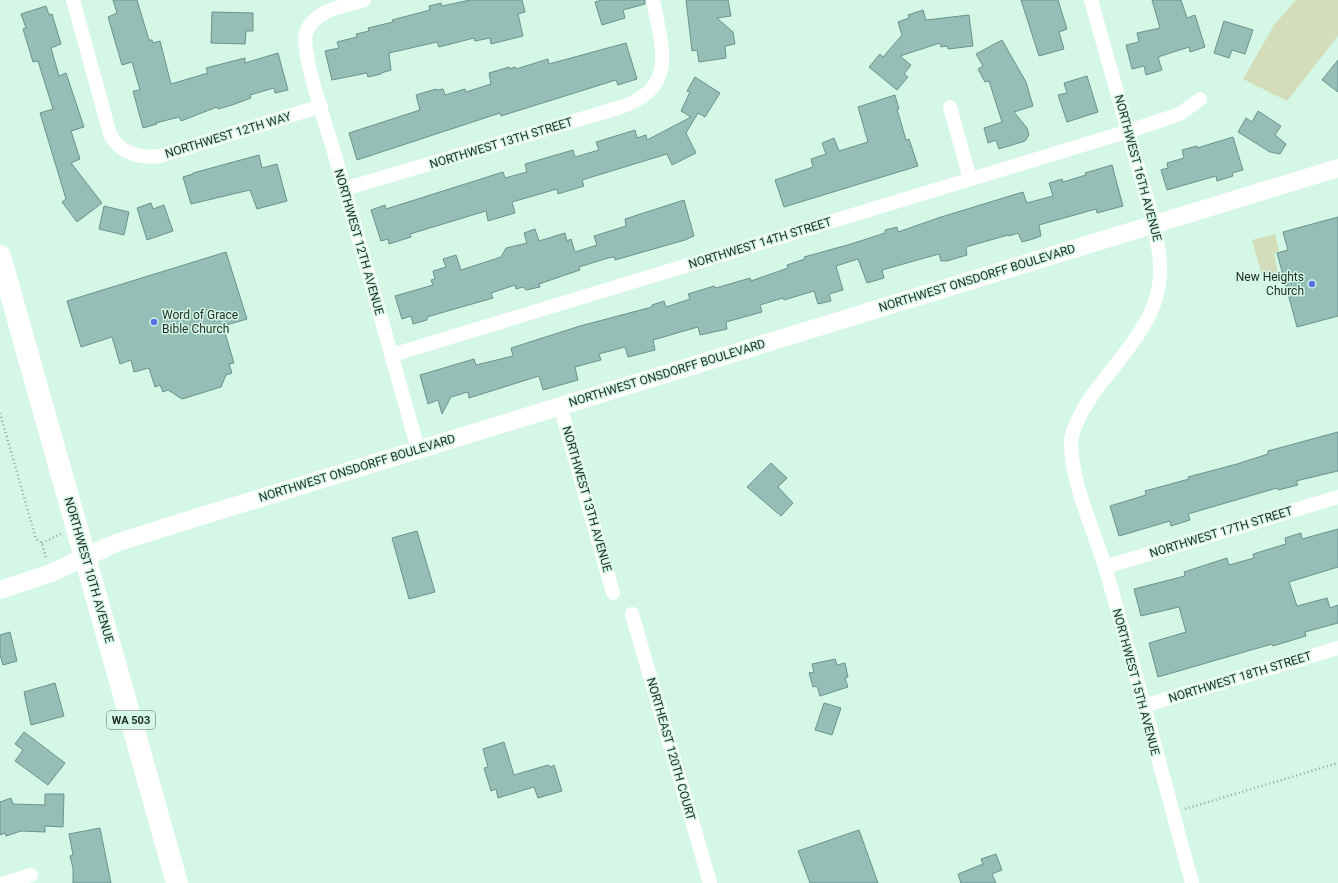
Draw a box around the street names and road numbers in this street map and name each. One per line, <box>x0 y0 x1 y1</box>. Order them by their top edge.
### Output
street label: NORTHWEST 16TH AVENUE <box>1112 93 1164 243</box>
street label: NORTHWEST 12TH WAY <box>163 109 293 161</box>
street label: NORTHWEST 13TH STREET <box>428 115 574 171</box>
street label: NORTHWEST 12TH AVENUE <box>331 167 387 317</box>
street label: NORTHWEST 14TH STREET <box>687 215 833 271</box>
street label: NORTHWEST ONSDORFF BOULEVARD <box>877 241 1077 315</box>
street label: NORTHWEST ONSDORFF BOULEVARD <box>567 336 767 410</box>
street label: NORTHWEST 13TH AVENUE <box>559 424 615 574</box>
street label: NORTHWEST ONSDORFF BOULEVARD <box>257 431 457 505</box>
street label: NORTHWEST 10TH AVENUE <box>61 495 117 645</box>
street label: NORTHWEST 17TH STREET <box>1148 504 1294 560</box>
street label: NORTHWEST 15TH AVENUE <box>1110 607 1162 757</box>
street label: NORTHWEST 18TH STREET <box>1167 649 1313 705</box>
street label: NORTHEAST 120TH COURT <box>644 676 698 822</box>
road number: WA 503 <box>107 711 155 729</box>

